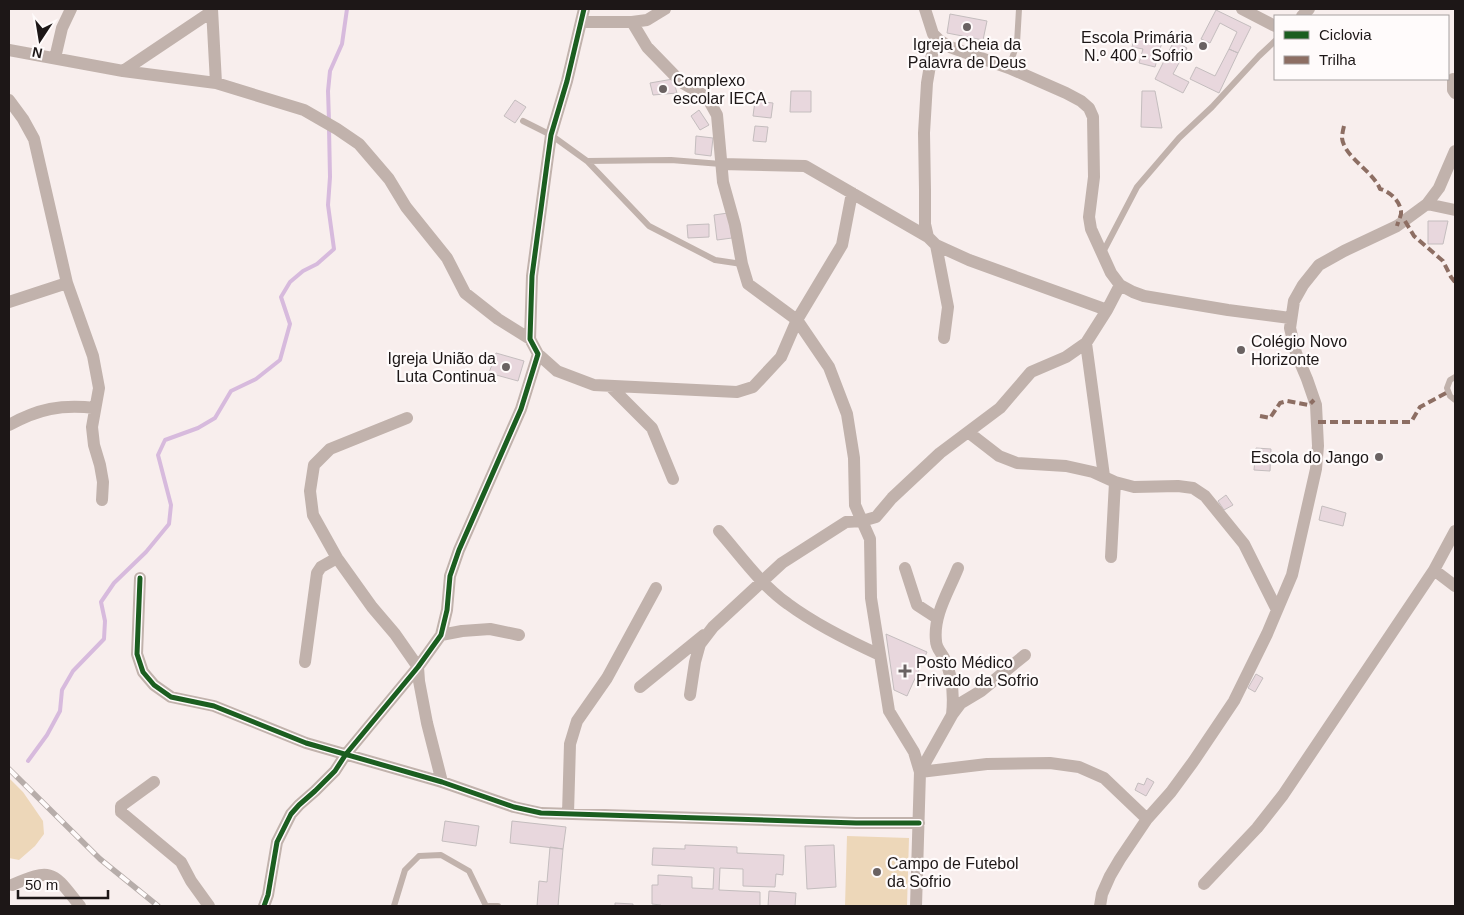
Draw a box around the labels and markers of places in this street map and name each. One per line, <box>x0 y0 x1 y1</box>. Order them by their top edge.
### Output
marker: Igreja Cheia da Palavra de Deus <box>961 21 973 33</box>
place label: Escola Primária N.º 400 - Sofrio <box>1081 29 1193 64</box>
place label: Igreja Cheia da Palavra de Deus <box>908 36 1026 71</box>
marker: Escola Primária N.º 400 - Sofrio <box>1197 40 1209 52</box>
place label: Complexo escolar IECA <box>673 72 767 107</box>
marker: Complexo escolar IECA <box>657 83 669 95</box>
place label: Colégio Novo Horizonte <box>1251 333 1347 368</box>
marker: Colégio Novo Horizonte <box>1235 344 1247 356</box>
place label: Igreja União da Luta Continua <box>387 350 496 385</box>
marker: Igreja União da Luta Continua <box>500 361 512 373</box>
place label: Escola do Jango <box>1251 449 1369 466</box>
marker: Escola do Jango <box>1373 451 1385 463</box>
place label: Posto Médico Privado da Sofrio <box>916 654 1039 689</box>
marker: Posto Médico Privado da Sofrio <box>898 664 912 678</box>
place label: Campo de Futebol da Sofrio <box>887 855 1019 890</box>
marker: Campo de Futebol da Sofrio <box>871 866 883 878</box>

